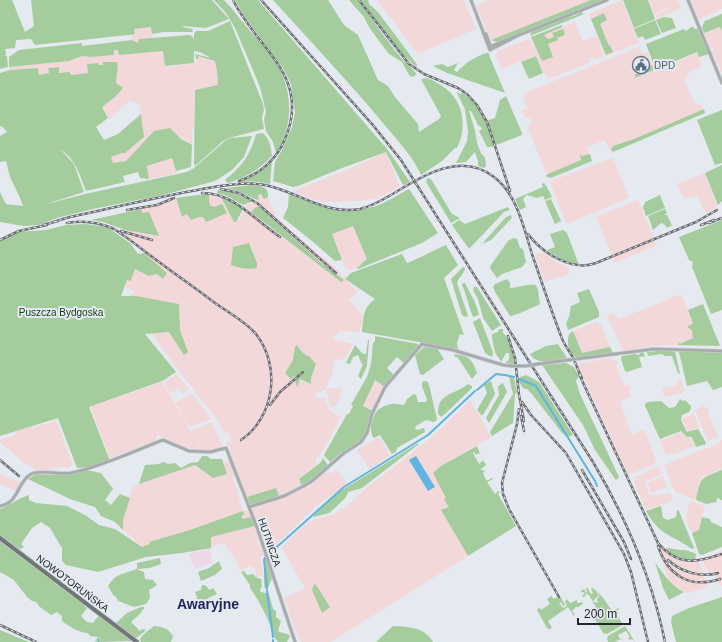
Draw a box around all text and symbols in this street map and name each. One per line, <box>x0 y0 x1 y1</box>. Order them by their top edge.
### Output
public building icon: DPD <box>631 55 651 75</box>
place label: DPD <box>654 60 675 71</box>
park label: Puszcza Bydgoska <box>19 307 104 318</box>
street label: HUTNICZA <box>256 516 283 568</box>
street label: NOWOTORUŃSKA <box>34 552 112 614</box>
district label: Awaryjne <box>177 596 239 612</box>
scale bar <box>578 600 630 626</box>
text: 200 m <box>584 607 617 621</box>

